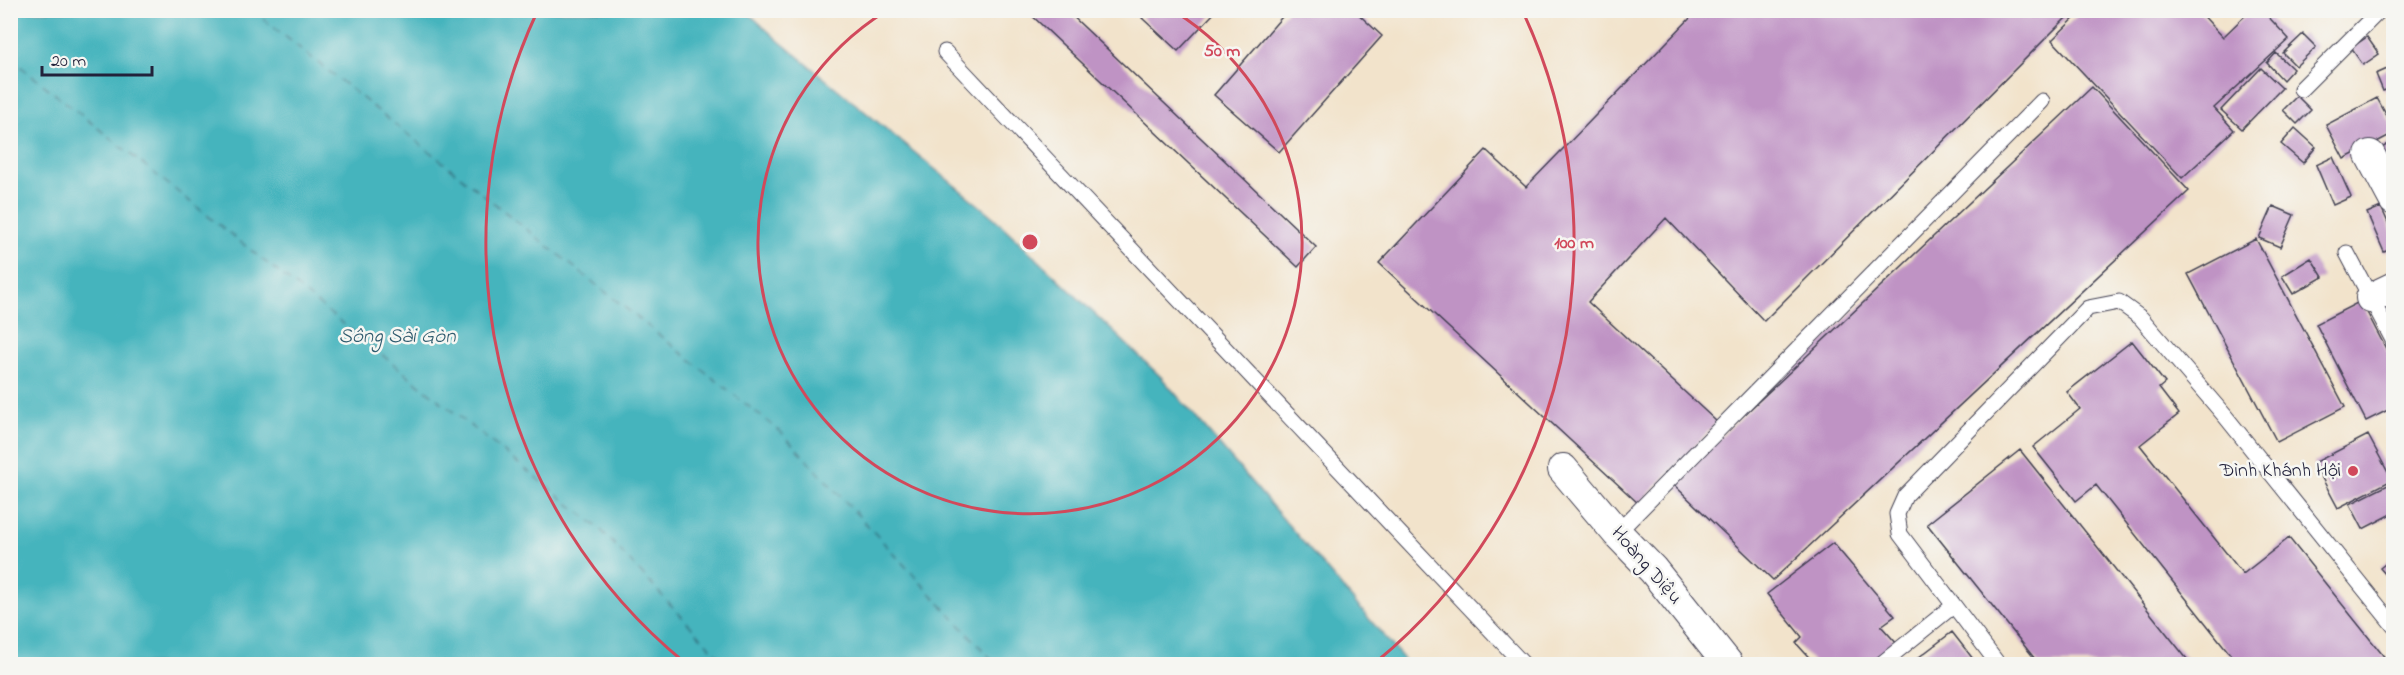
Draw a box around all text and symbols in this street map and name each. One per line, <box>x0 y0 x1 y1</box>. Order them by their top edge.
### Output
scale bar <box>42 39 152 77</box>
text: 50 m <box>1204 39 1240 65</box>
text: 20 m <box>51 49 86 75</box>
text: 100 m <box>1554 231 1594 257</box>
centre of rings <box>1020 232 1040 252</box>
water label: Sông Sài Gòn <box>338 322 456 353</box>
place label: Đình Khánh Hội <box>2219 457 2341 486</box>
marker: Đình Khánh Hội <box>2346 464 2360 478</box>
street label: Hoàng Diệu <box>1603 520 1688 612</box>

